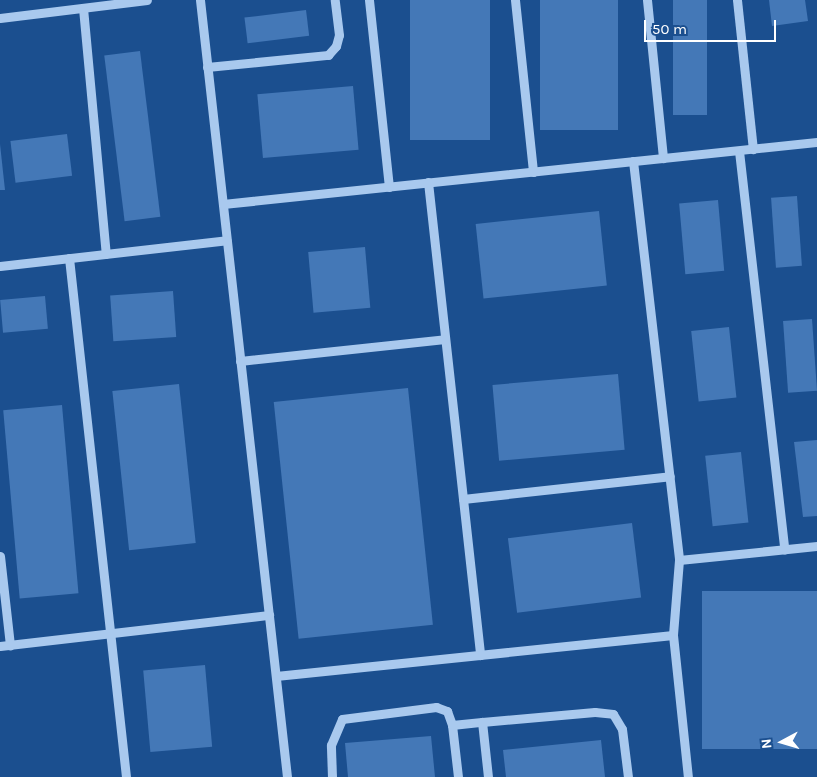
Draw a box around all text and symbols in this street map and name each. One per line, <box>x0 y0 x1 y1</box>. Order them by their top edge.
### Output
scale bar <box>647 10 780 42</box>
text: 50 m <box>652 20 687 38</box>
north arrow <box>757 717 807 767</box>
text: N <box>758 738 776 750</box>

